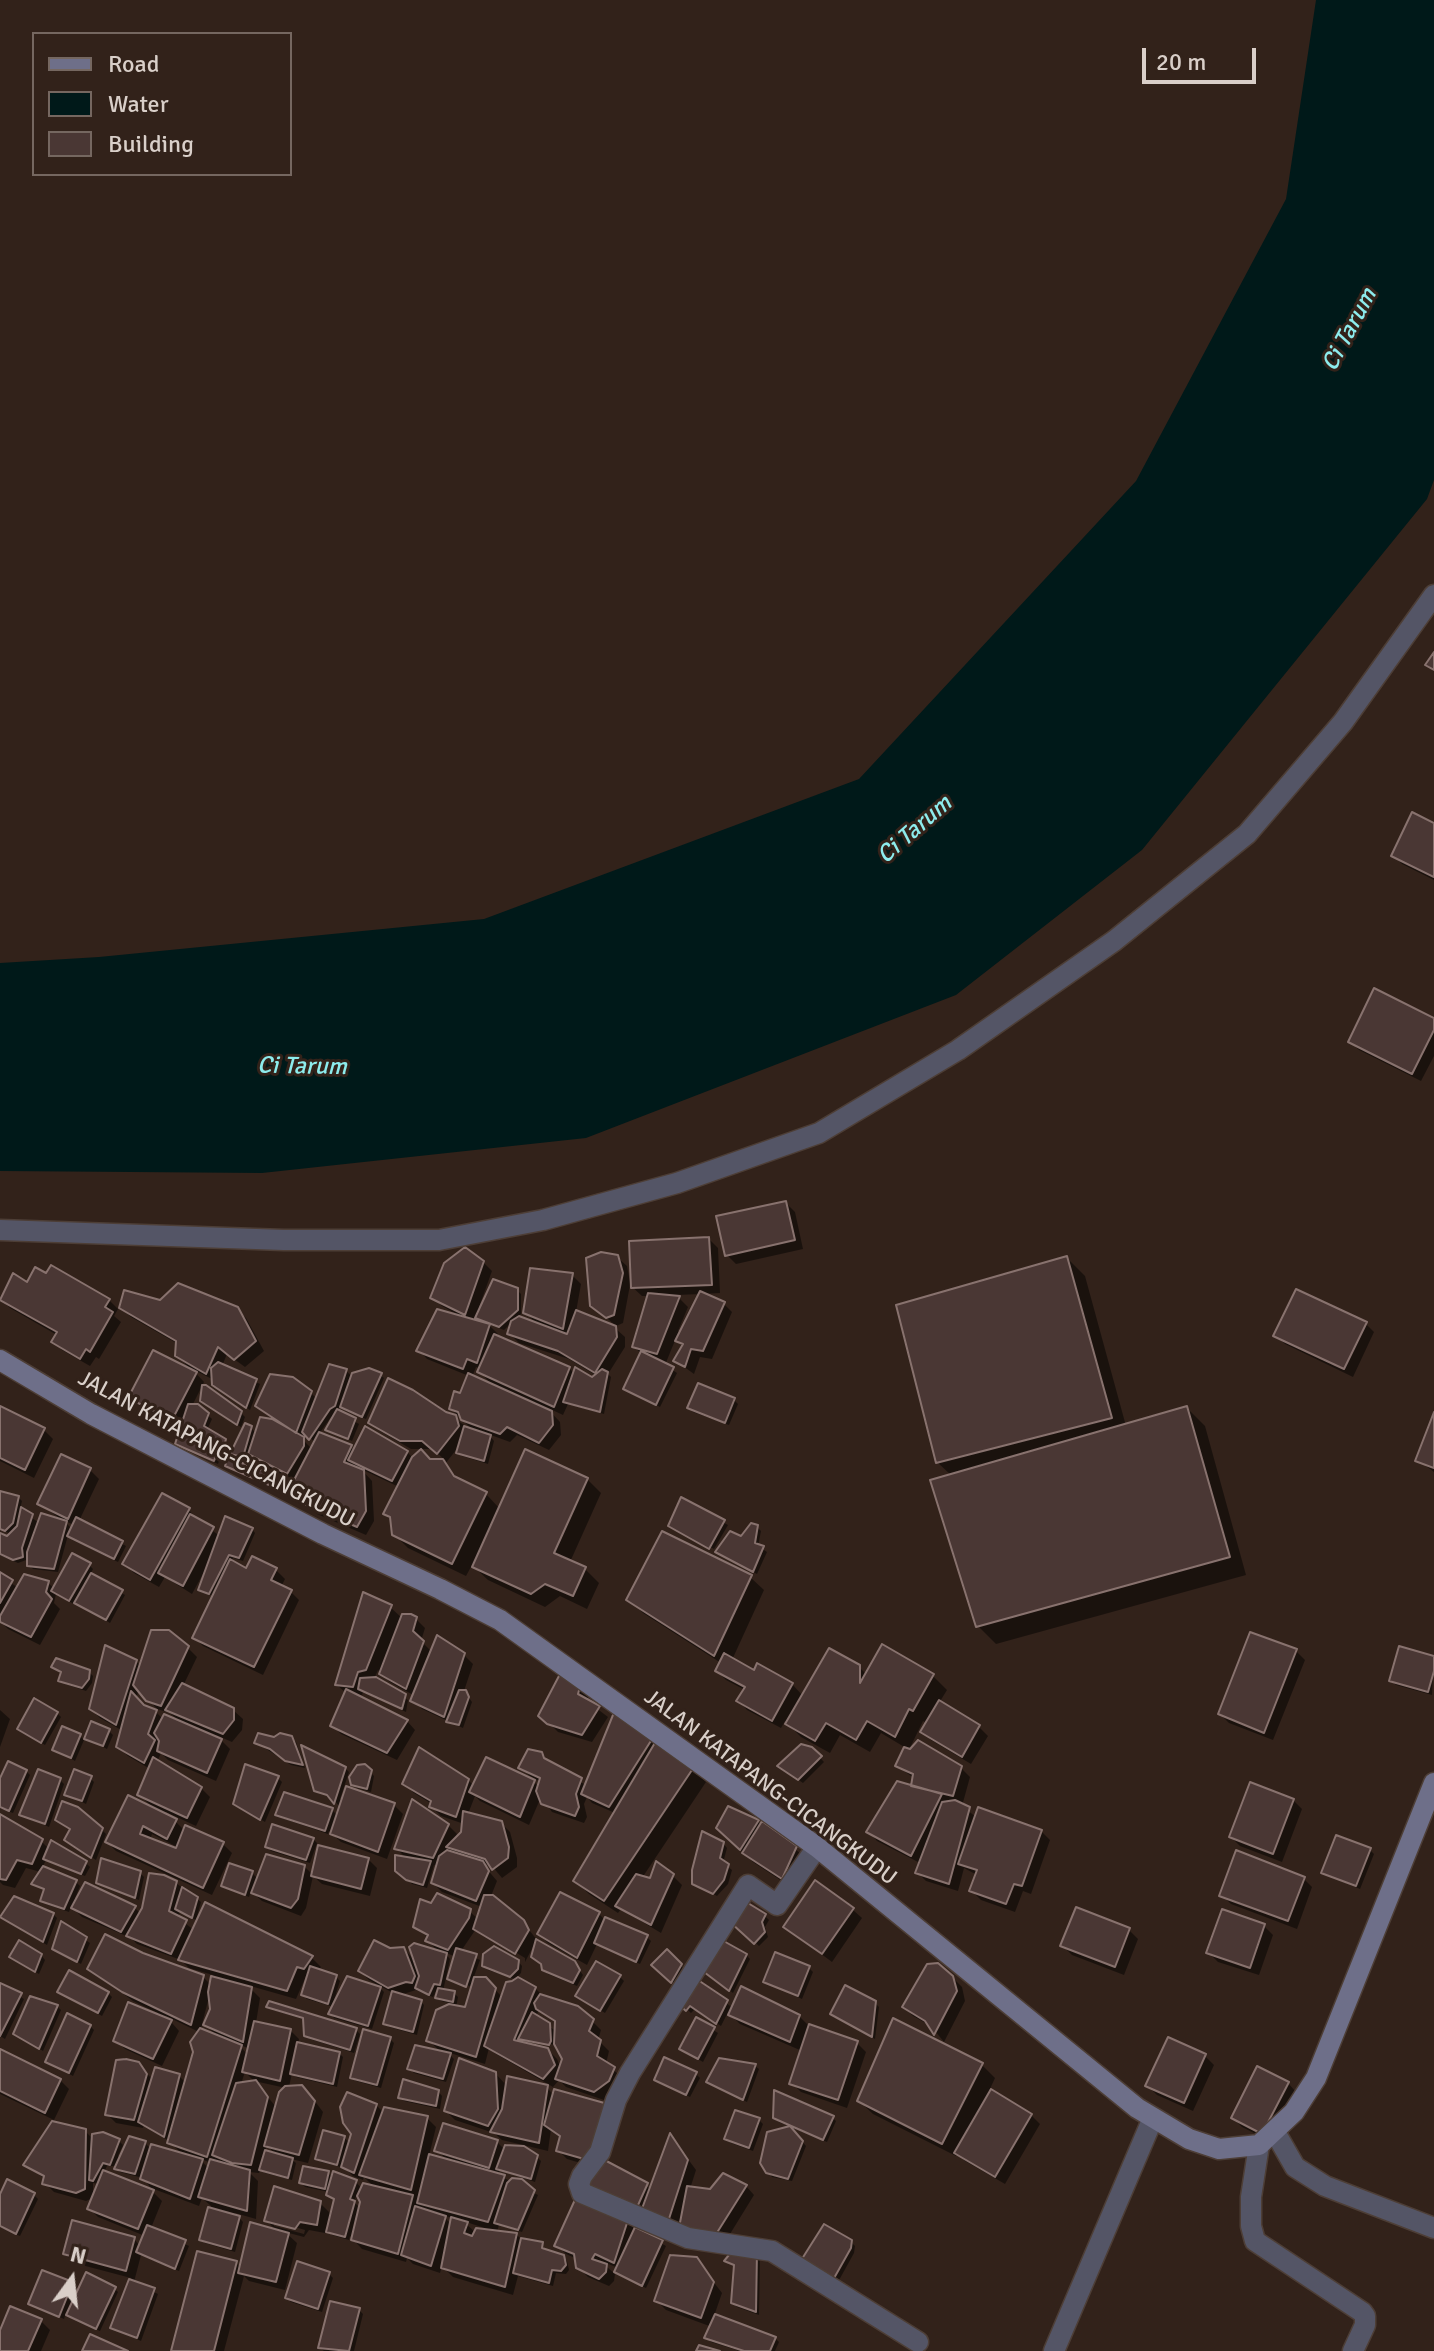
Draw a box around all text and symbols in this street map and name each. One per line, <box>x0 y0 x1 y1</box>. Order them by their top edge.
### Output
legend <box>32 32 292 176</box>
scale bar <box>1146 32 1260 82</box>
text: 20 m <box>1156 47 1206 77</box>
text: Road <box>108 49 159 79</box>
text: Water <box>108 89 168 119</box>
text: Building <box>108 129 194 159</box>
water label: Ci Tarum <box>1316 284 1384 376</box>
water label: Ci Tarum <box>872 790 958 870</box>
water label: Ci Tarum <box>257 1052 347 1082</box>
street label: JALAN KATAPANG-CICANGKUDU <box>73 1366 359 1534</box>
street label: JALAN KATAPANG-CICANGKUDU <box>639 1684 901 1892</box>
north arrow <box>32 2239 112 2319</box>
text: N <box>67 2240 89 2270</box>

